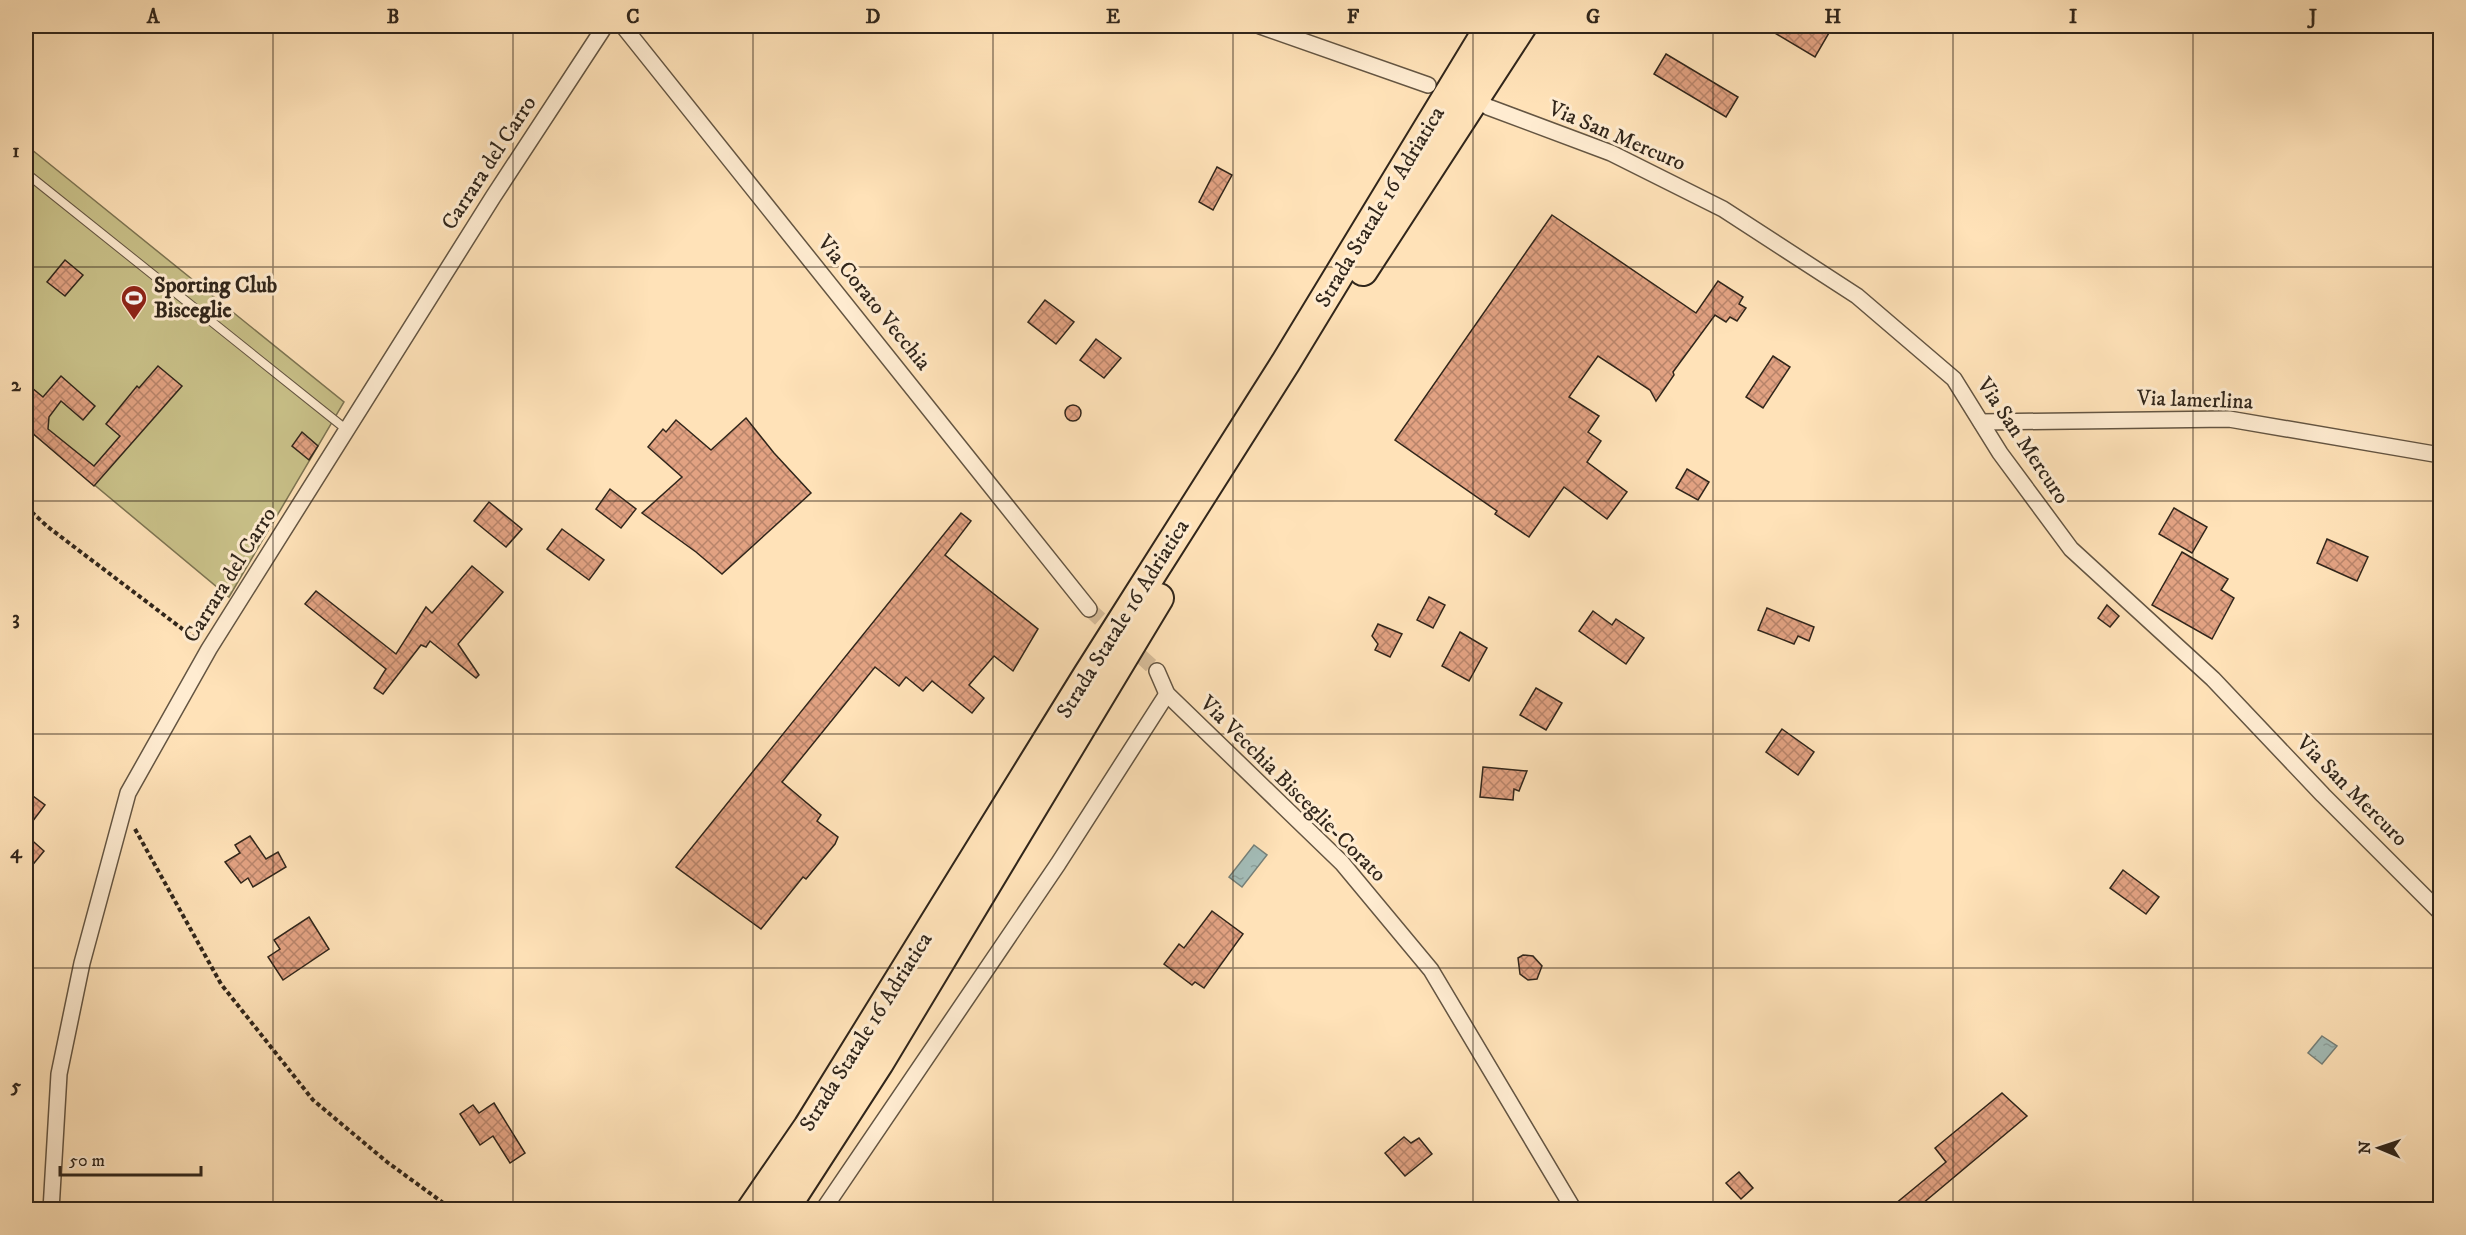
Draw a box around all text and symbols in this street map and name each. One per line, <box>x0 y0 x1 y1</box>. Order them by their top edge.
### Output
text: A <box>146 5 161 30</box>
text: B <box>387 5 399 30</box>
text: C <box>626 5 640 30</box>
text: D <box>866 5 881 30</box>
text: E <box>1106 5 1120 30</box>
text: F <box>1347 5 1360 30</box>
text: G <box>1586 5 1600 30</box>
text: H <box>1825 5 1842 30</box>
text: I <box>2069 5 2077 30</box>
text: J <box>2307 5 2317 30</box>
street label: Carrara del Carro <box>436 91 542 235</box>
street label: Via San Mercuro <box>1543 95 1690 177</box>
street label: Strada Statale 16 Adriatica <box>1309 101 1451 312</box>
text: 1 <box>12 139 20 164</box>
street label: Via Corato Vecchia <box>811 229 937 377</box>
place label: Sporting Club Bisceglie <box>154 272 277 324</box>
sports icon: Sporting Club Bisceglie <box>119 283 149 321</box>
street label: Via San Mercuro <box>1970 372 2075 509</box>
text: 2 <box>11 373 22 398</box>
street label: Via lamerlina <box>2135 384 2254 416</box>
street label: Carrara del Carro <box>178 502 282 648</box>
street label: Strada Statale 16 Adriatica <box>1051 514 1196 724</box>
text: 3 <box>12 606 20 631</box>
street label: Via Vecchia Bisceglie-Corato <box>1193 689 1392 888</box>
street label: Via San Mercuro <box>2290 729 2413 852</box>
text: 4 <box>10 840 23 865</box>
street label: Strada Statale 16 Adriatica <box>794 927 939 1137</box>
text: 5 <box>10 1074 21 1099</box>
north arrow <box>2349 1118 2409 1178</box>
scale bar <box>60 1139 201 1177</box>
text: N <box>2355 1141 2375 1154</box>
text: 50 m <box>69 1150 105 1172</box>

